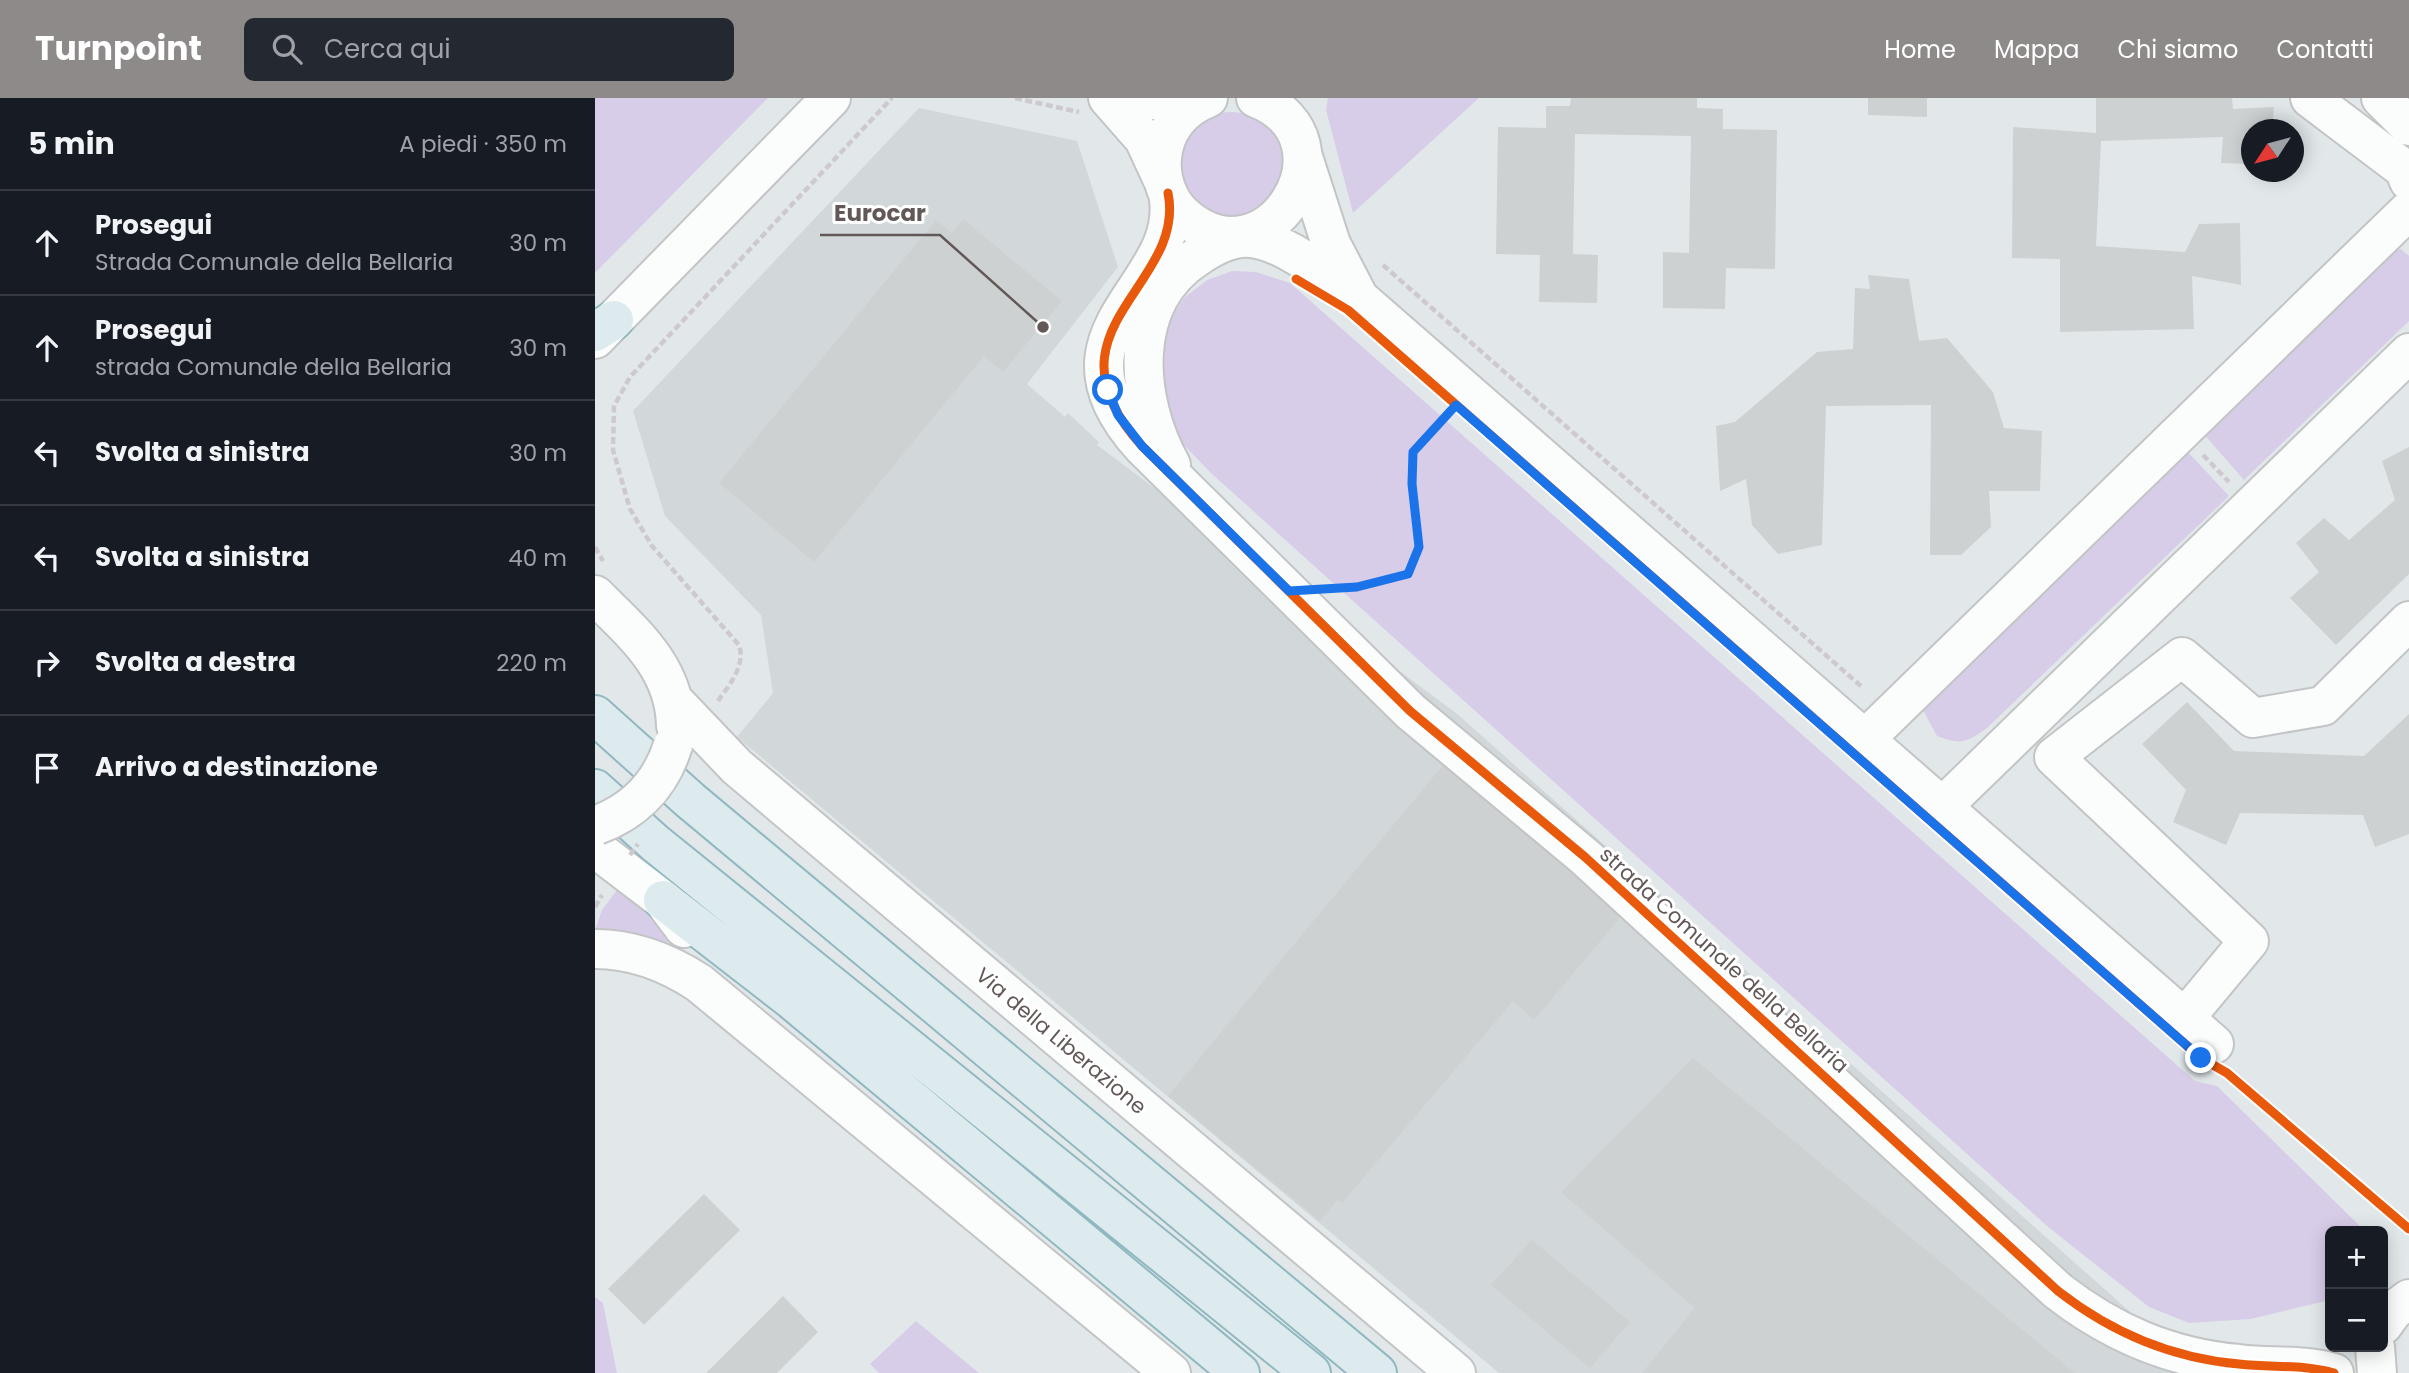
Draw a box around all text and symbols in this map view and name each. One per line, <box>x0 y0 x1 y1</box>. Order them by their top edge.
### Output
search box <box>244 18 734 81</box>
text: Turnpoint <box>35 25 202 72</box>
icon: search <box>268 30 306 68</box>
text: Cerca qui <box>324 31 451 67</box>
text: Home <box>1884 33 1956 66</box>
text: Mappa <box>1994 33 2079 66</box>
text: Chi siamo <box>2117 33 2238 66</box>
text: Contatti <box>2276 33 2374 66</box>
north arrow <box>2241 119 2304 182</box>
text: 5 min <box>28 122 115 165</box>
text: A piedi · 350 m <box>399 128 567 160</box>
callout: Eurocar <box>820 191 940 235</box>
text: Eurocar <box>834 197 926 229</box>
text: Prosegui <box>95 207 212 243</box>
icon: ahead <box>28 224 66 262</box>
text: 30 m <box>509 227 567 259</box>
text: Strada Comunale della Bellaria <box>95 246 453 278</box>
text: Prosegui <box>95 312 212 348</box>
icon: ahead <box>28 329 66 367</box>
text: 30 m <box>509 332 567 364</box>
text: strada Comunale della Bellaria <box>95 351 452 383</box>
route start <box>1092 374 1123 405</box>
icon: left <box>28 434 66 472</box>
text: Svolta a sinistra <box>95 434 310 470</box>
text: 30 m <box>509 437 567 469</box>
icon: left <box>28 539 66 577</box>
text: Svolta a sinistra <box>95 539 310 575</box>
text: 40 m <box>508 542 567 574</box>
icon: right <box>28 644 66 682</box>
text: Svolta a destra <box>95 644 296 680</box>
text: 220 m <box>496 647 567 679</box>
icon: arrive <box>28 749 66 787</box>
text: Arrivo a destinazione <box>95 749 378 785</box>
street label: strada Comunale della Bellaria <box>1594 840 1855 1079</box>
street label: Via della Liberazione <box>970 961 1153 1121</box>
route end <box>2185 1042 2216 1073</box>
map controls <box>2325 1226 2388 1352</box>
button: + <box>2325 1226 2388 1289</box>
button: − <box>2325 1289 2388 1352</box>

